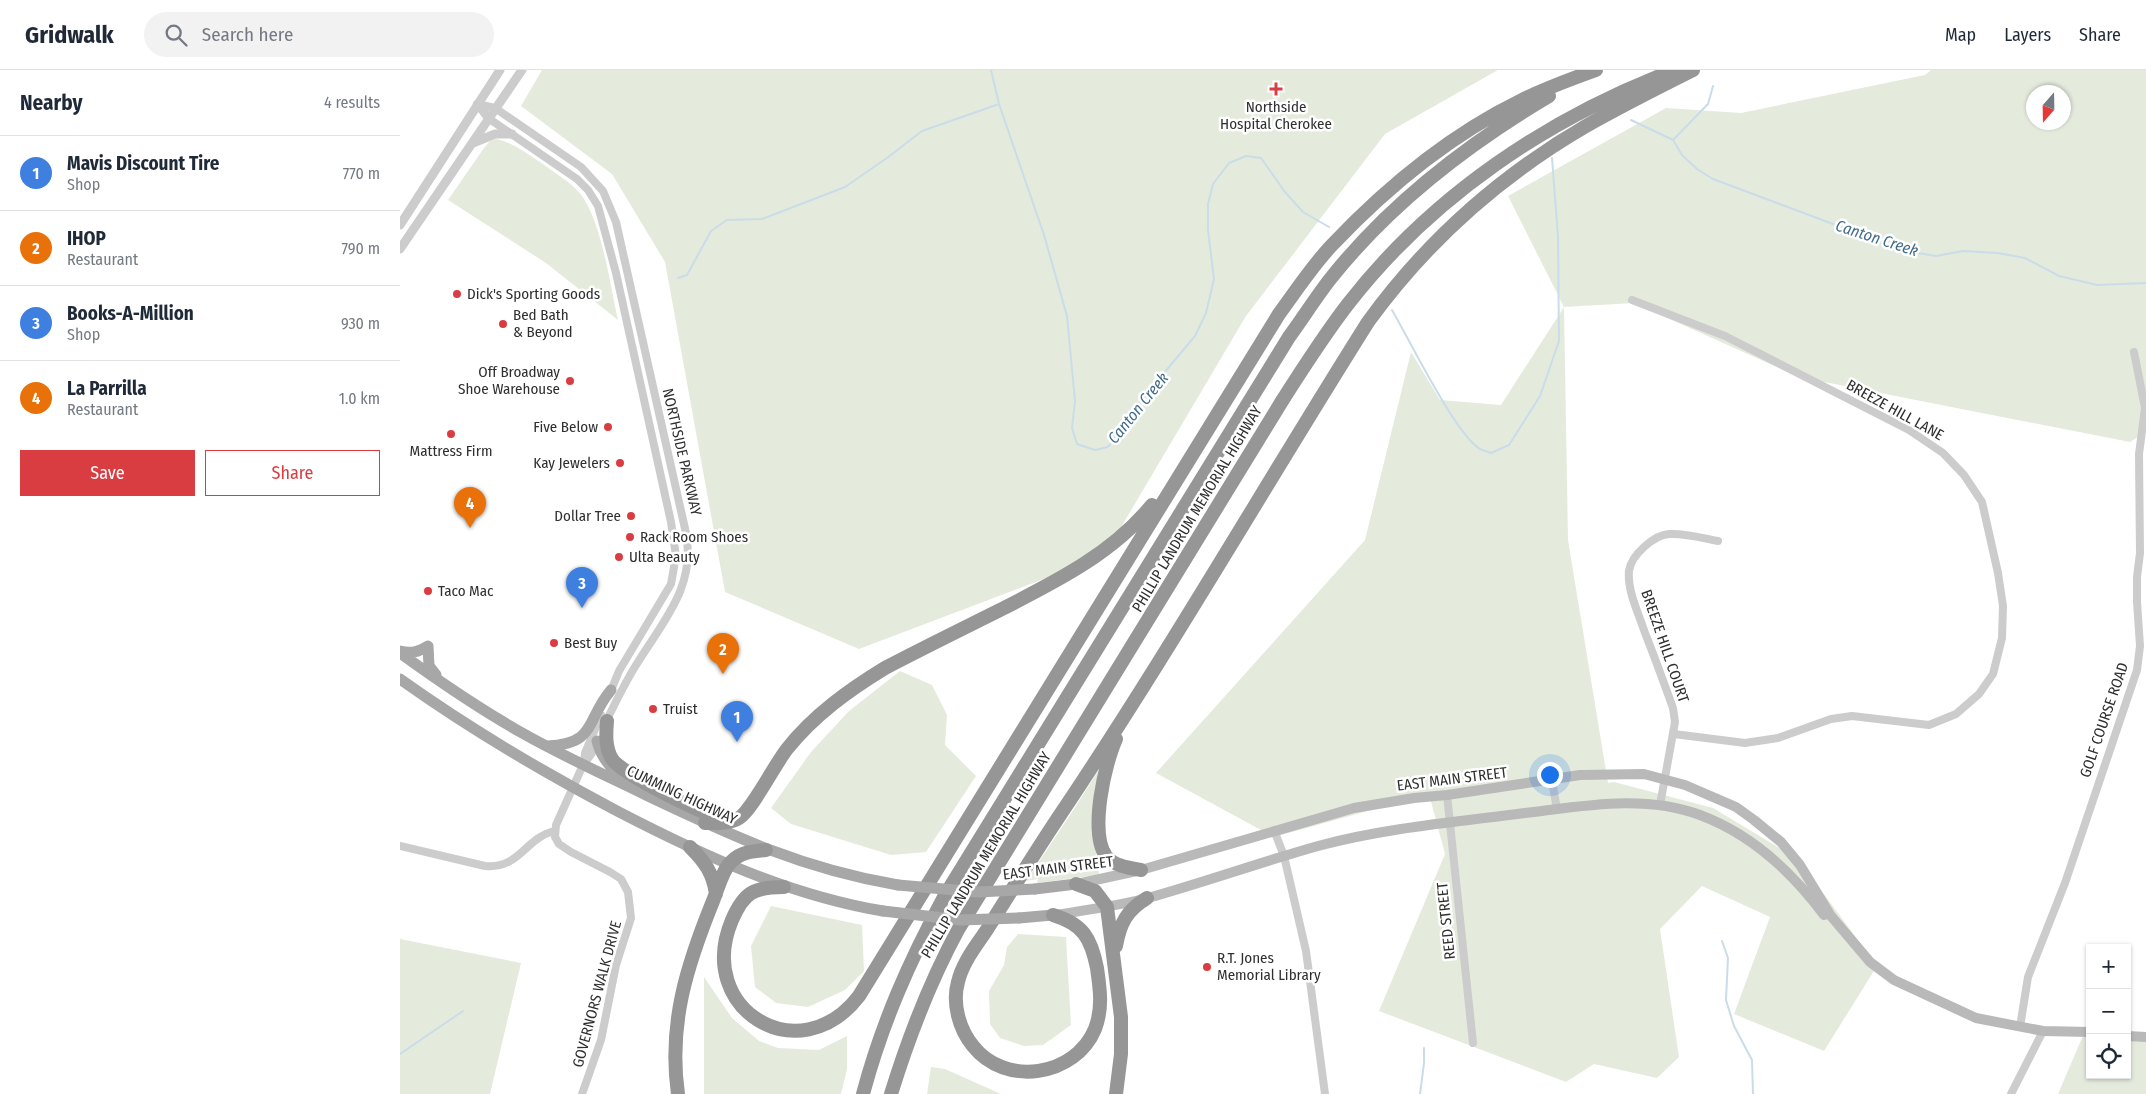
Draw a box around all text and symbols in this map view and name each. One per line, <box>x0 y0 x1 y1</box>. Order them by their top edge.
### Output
search box <box>144 12 494 57</box>
text: Gridwalk <box>25 21 114 49</box>
icon: search <box>162 21 190 49</box>
text: Search here <box>202 23 293 46</box>
text: Map <box>1945 24 1976 46</box>
text: Layers <box>2004 24 2051 46</box>
text: Share <box>2079 24 2121 46</box>
marker: Northside Hospital Cherokee <box>1269 82 1283 96</box>
north arrow <box>2026 85 2071 130</box>
text: Nearby <box>20 90 82 116</box>
text: 4 results <box>324 93 380 112</box>
place label: Northside Hospital Cherokee <box>1220 98 1332 133</box>
text: Mavis Discount Tire <box>67 152 219 175</box>
text: 1 <box>33 164 39 183</box>
text: 770 m <box>343 164 380 183</box>
text: Shop <box>67 175 100 194</box>
water label: Canton Creek <box>1833 216 1921 260</box>
text: IHOP <box>67 227 106 250</box>
text: 2 <box>32 239 40 258</box>
text: 790 m <box>342 239 380 258</box>
text: Restaurant <box>67 250 138 269</box>
place label: Dick's Sporting Goods <box>467 285 600 303</box>
marker: Dick's Sporting Goods <box>451 288 463 300</box>
text: Books-A-Million <box>67 302 194 325</box>
place label: Bed Bath & Beyond <box>513 306 573 341</box>
text: 3 <box>32 314 40 333</box>
text: 930 m <box>341 314 380 333</box>
marker: Bed Bath & Beyond <box>497 318 509 330</box>
text: Shop <box>67 325 100 344</box>
place label: Off Broadway Shoe Warehouse <box>458 363 560 398</box>
water label: Canton Creek <box>1104 369 1172 447</box>
marker: Off Broadway Shoe Warehouse <box>564 375 576 387</box>
street label: BREEZE HILL LANE <box>1843 376 1947 444</box>
text: La Parrilla <box>67 377 147 400</box>
street label: NORTHSIDE PARKWAY <box>659 387 705 518</box>
text: 4 <box>32 389 40 408</box>
text: 1.0 km <box>339 389 380 408</box>
text: Restaurant <box>67 400 138 419</box>
street label: PHILLIP LANDRUM MEMORIAL HIGHWAY <box>1128 402 1266 615</box>
place label: Five Below <box>533 418 598 436</box>
marker: Five Below <box>602 421 614 433</box>
marker: Mattress Firm <box>445 428 457 440</box>
place label: Mattress Firm <box>410 442 492 460</box>
button: Save <box>20 450 195 496</box>
button: Share <box>205 450 380 496</box>
place label: Kay Jewelers <box>533 454 610 472</box>
marker: Kay Jewelers <box>614 457 626 469</box>
pin: 4 <box>454 487 486 528</box>
place label: Dollar Tree <box>554 507 621 525</box>
marker: Dollar Tree <box>625 510 637 522</box>
place label: Rack Room Shoes <box>640 528 748 546</box>
marker: Rack Room Shoes <box>624 531 636 543</box>
place label: Ulta Beauty <box>629 548 700 566</box>
marker: Ulta Beauty <box>613 551 625 563</box>
pin: 3 <box>566 567 598 608</box>
place label: Taco Mac <box>438 582 494 600</box>
marker: Taco Mac <box>422 585 434 597</box>
street label: BREEZE HILL COURT <box>1637 587 1693 705</box>
pin: 2 <box>707 633 739 674</box>
place label: Best Buy <box>564 634 618 652</box>
marker: Best Buy <box>548 637 560 649</box>
street label: GOLF COURSE ROAD <box>2076 660 2132 780</box>
place label: Truist <box>663 700 698 718</box>
pin: 1 <box>721 701 753 742</box>
marker: Truist <box>647 703 659 715</box>
street label: PHILLIP LANDRUM MEMORIAL HIGHWAY <box>917 748 1055 961</box>
street label: CUMMING HIGHWAY <box>624 762 740 829</box>
your location <box>1537 762 1563 788</box>
street label: EAST MAIN STREET <box>1396 763 1508 795</box>
street label: EAST MAIN STREET <box>1002 852 1114 884</box>
street label: REED STREET <box>1433 881 1459 961</box>
street label: GOVERNORS WALK DRIVE <box>569 919 625 1069</box>
map controls <box>2086 944 2131 1079</box>
button: + <box>2086 944 2131 989</box>
place label: R.T. Jones Memorial Library <box>1217 949 1321 984</box>
marker: R.T. Jones Memorial Library <box>1201 961 1213 973</box>
button: − <box>2086 989 2131 1034</box>
button: locate <box>2086 1034 2131 1079</box>

